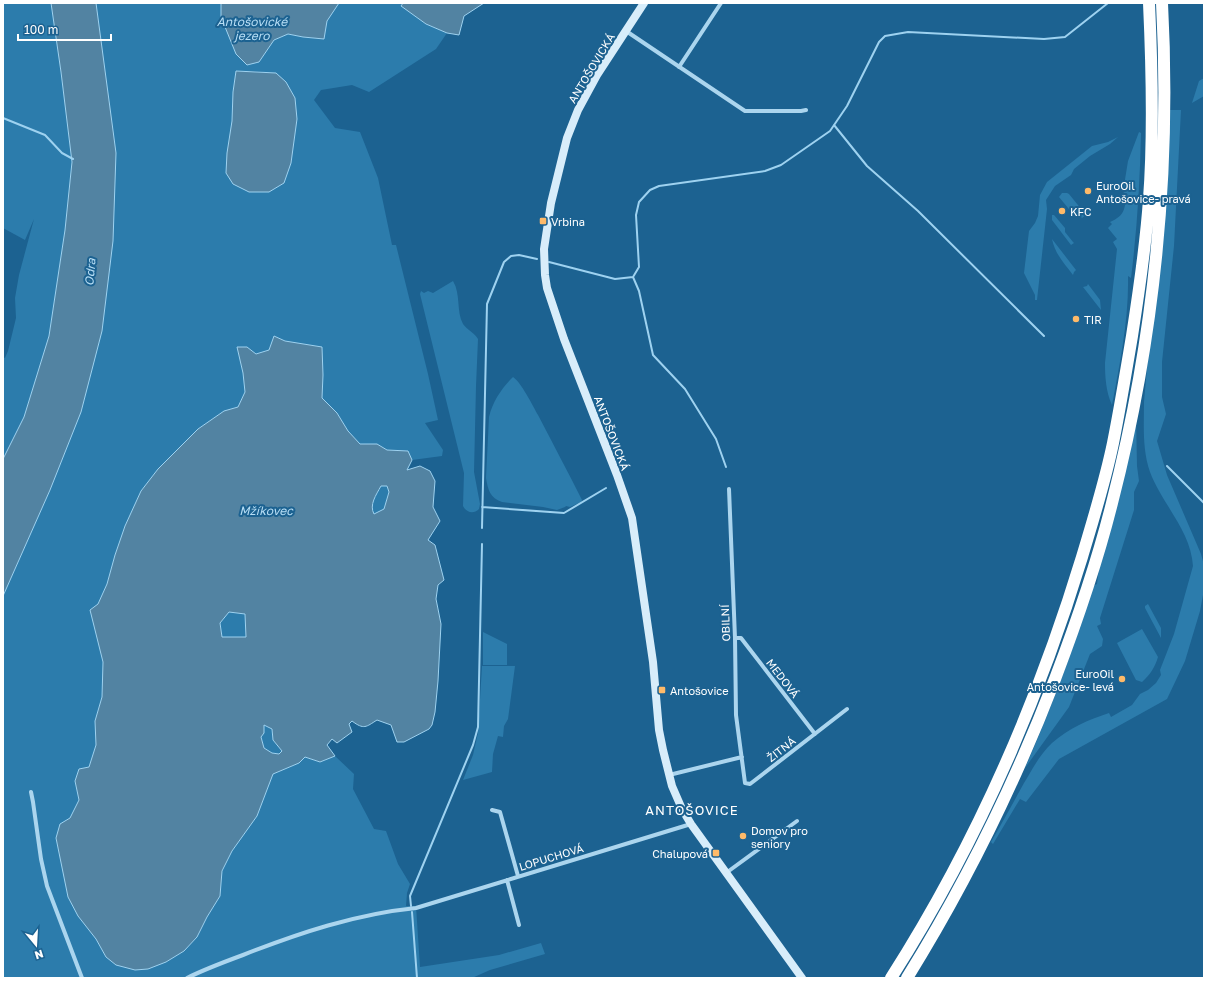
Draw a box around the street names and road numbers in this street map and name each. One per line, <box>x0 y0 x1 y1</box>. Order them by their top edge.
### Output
street label: ANTOŠOVICKÁ <box>565 30 617 105</box>
street label: ANTOŠOVICKÁ <box>592 394 632 473</box>
street label: OBILNÍ <box>718 604 732 642</box>
street label: MEDOVÁ <box>764 656 803 700</box>
street label: ŽITNÁ <box>764 733 798 764</box>
street label: LOPUCHOVÁ <box>517 841 585 873</box>

